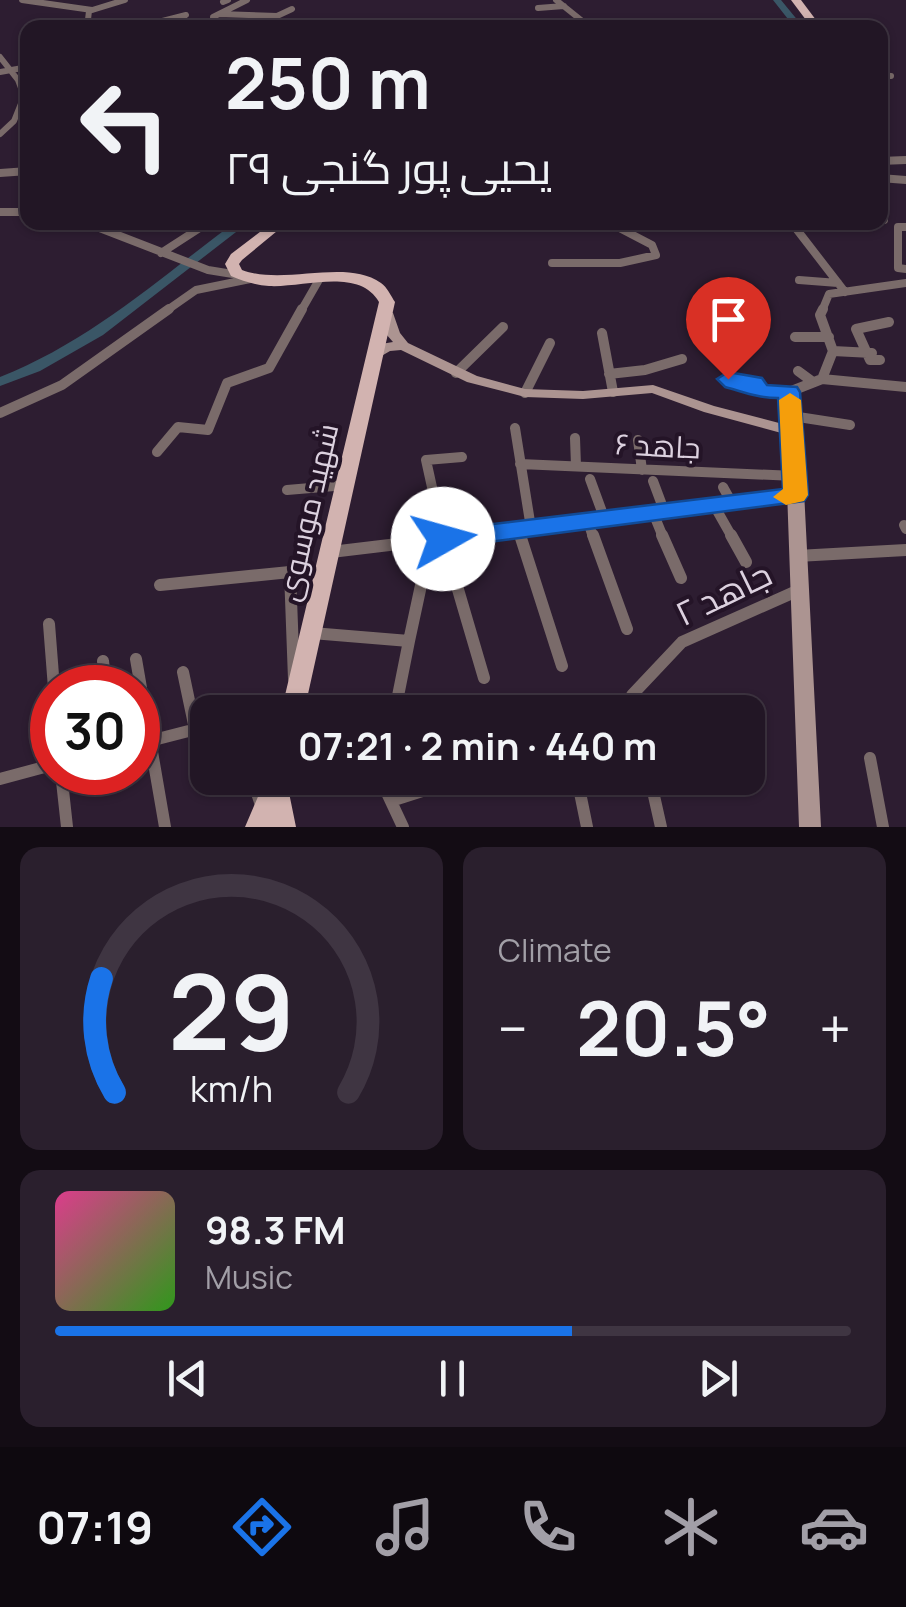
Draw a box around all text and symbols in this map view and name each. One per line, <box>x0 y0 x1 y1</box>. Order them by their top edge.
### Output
text: 250 m <box>225 34 431 130</box>
icon: left <box>60 60 190 190</box>
text: یحیی پور گنجی ۲۹ <box>225 136 552 198</box>
pin <box>686 277 771 380</box>
icon: arrive <box>701 292 756 347</box>
street label: شهید موسوی <box>267 419 347 605</box>
street label: جاهد ۶ <box>614 422 702 468</box>
position arrow <box>391 487 495 591</box>
street label: جاهد ۲ <box>667 549 779 637</box>
speed limit sign: 30 <box>30 665 160 795</box>
text: 07:21 · 2 min · 440 m <box>298 719 657 771</box>
text: Climate <box>498 928 612 972</box>
text: 29 <box>168 939 295 1081</box>
text: 20.5° <box>576 976 771 1079</box>
text: − <box>498 990 528 1066</box>
text: + <box>819 990 851 1066</box>
text: km/h <box>190 1064 273 1113</box>
text: 98.3 FM <box>205 1203 346 1255</box>
text: Music <box>205 1255 293 1299</box>
icon: previous <box>160 1351 215 1406</box>
icon: pause <box>425 1351 480 1406</box>
icon: next <box>691 1351 746 1406</box>
icon: directions <box>227 1492 297 1562</box>
icon: music <box>370 1492 440 1562</box>
icon: phone <box>513 1492 583 1562</box>
icon: climate <box>656 1492 726 1562</box>
icon: car <box>799 1492 869 1562</box>
text: 07:19 <box>37 1496 153 1558</box>

